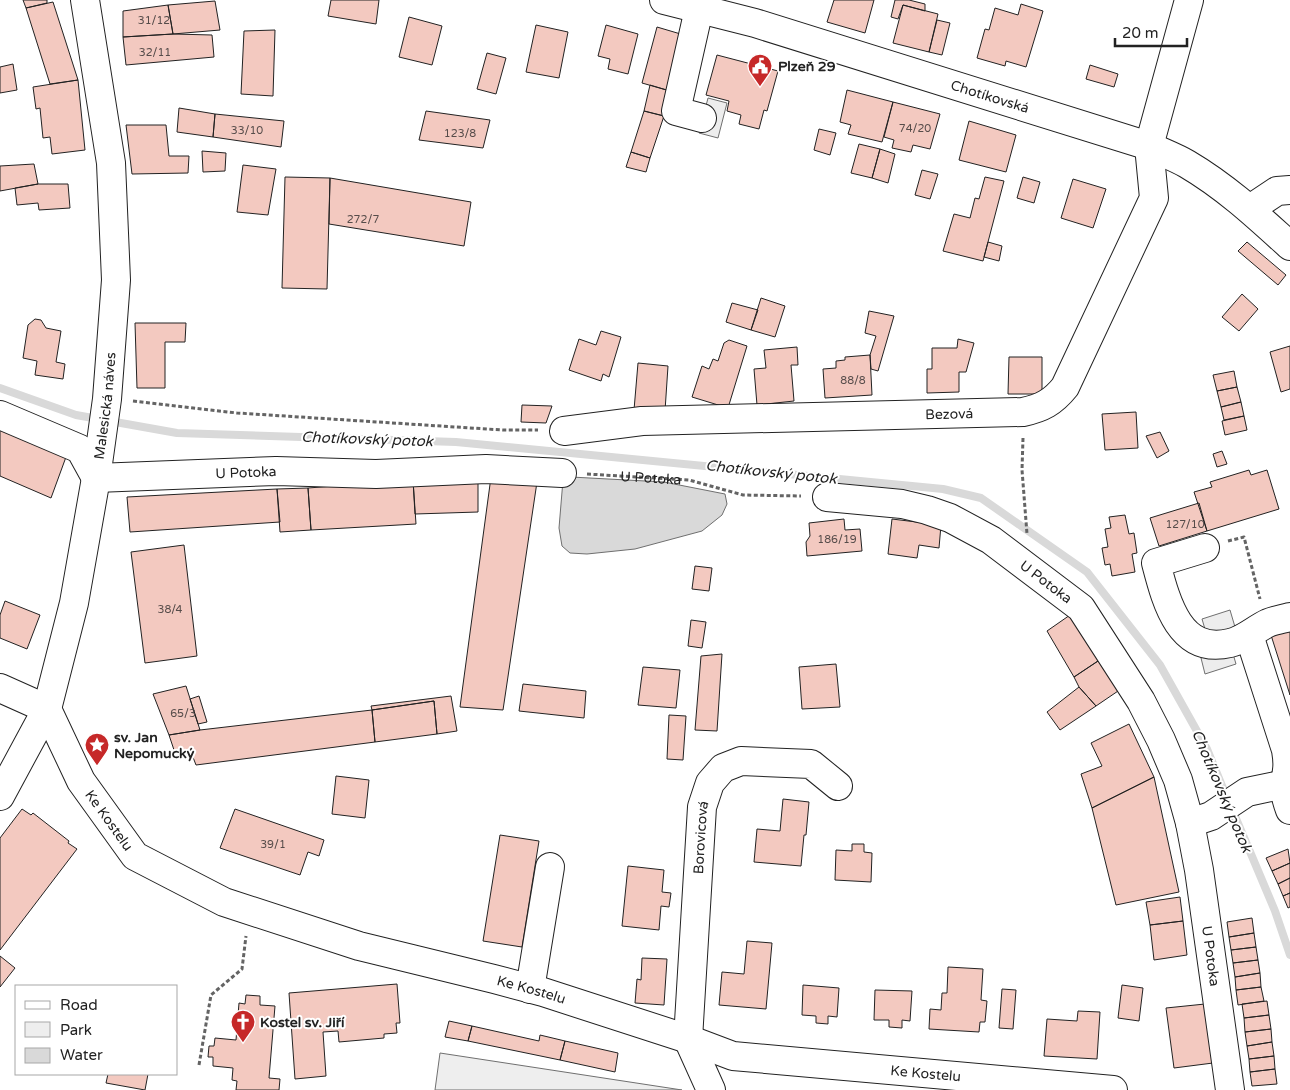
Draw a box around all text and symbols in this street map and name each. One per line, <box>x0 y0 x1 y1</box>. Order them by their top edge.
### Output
house number: 31/12 <box>138 14 170 27</box>
scale bar <box>1115 15 1188 47</box>
text: 20 m <box>1122 24 1159 42</box>
house number: 32/11 <box>139 46 171 59</box>
public building icon: Plzeň 29 <box>747 53 773 87</box>
place label: Plzeň 29 <box>778 58 836 75</box>
street label: Chotíkovská <box>949 76 1031 117</box>
house number: 74/20 <box>899 122 931 135</box>
house number: 33/10 <box>231 124 263 137</box>
house number: 123/8 <box>444 127 476 140</box>
house number: 272/7 <box>347 213 379 226</box>
street label: Malesická náves <box>90 351 119 460</box>
house number: 88/8 <box>840 374 866 387</box>
street label: Bezová <box>925 405 974 423</box>
water label: Chotíkovský potok <box>301 428 435 450</box>
water label: Chotíkovský potok <box>704 456 839 488</box>
street label: U Potoka <box>215 462 277 482</box>
street label: U Potoka <box>620 467 682 488</box>
house number: 127/10 <box>1165 518 1205 531</box>
house number: 186/19 <box>817 533 857 546</box>
street label: U Potoka <box>1017 556 1076 607</box>
house number: 38/4 <box>158 603 183 616</box>
house number: 65/3 <box>170 707 196 720</box>
water label: Chotíkovský potok <box>1188 727 1257 857</box>
place label: sv. Jan Nepomucký <box>114 729 195 762</box>
place icon: sv. Jan Nepomucký <box>84 732 110 766</box>
street label: Ke Kostelu <box>82 787 137 854</box>
street label: Borovicová <box>689 798 712 875</box>
house number: 39/1 <box>260 838 286 851</box>
street label: U Potoka <box>1198 925 1224 987</box>
street label: Ke Kostelu <box>495 972 568 1007</box>
legend <box>15 985 178 1075</box>
text: Road <box>60 996 98 1014</box>
church icon: Kostel sv. Jiří <box>230 1009 256 1043</box>
place label: Kostel sv. Jiří <box>260 1014 345 1031</box>
text: Park <box>60 1021 92 1039</box>
text: Water <box>60 1046 103 1064</box>
street label: Ke Kostelu <box>890 1062 962 1085</box>

